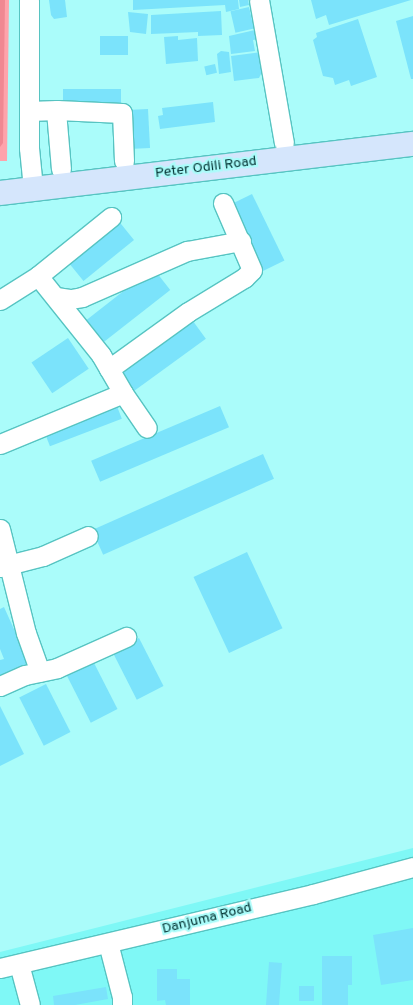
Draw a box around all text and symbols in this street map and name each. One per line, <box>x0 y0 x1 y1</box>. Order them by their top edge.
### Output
street label: Peter Odili Road <box>154 153 258 183</box>
street label: Danjuma Road <box>160 900 254 938</box>

